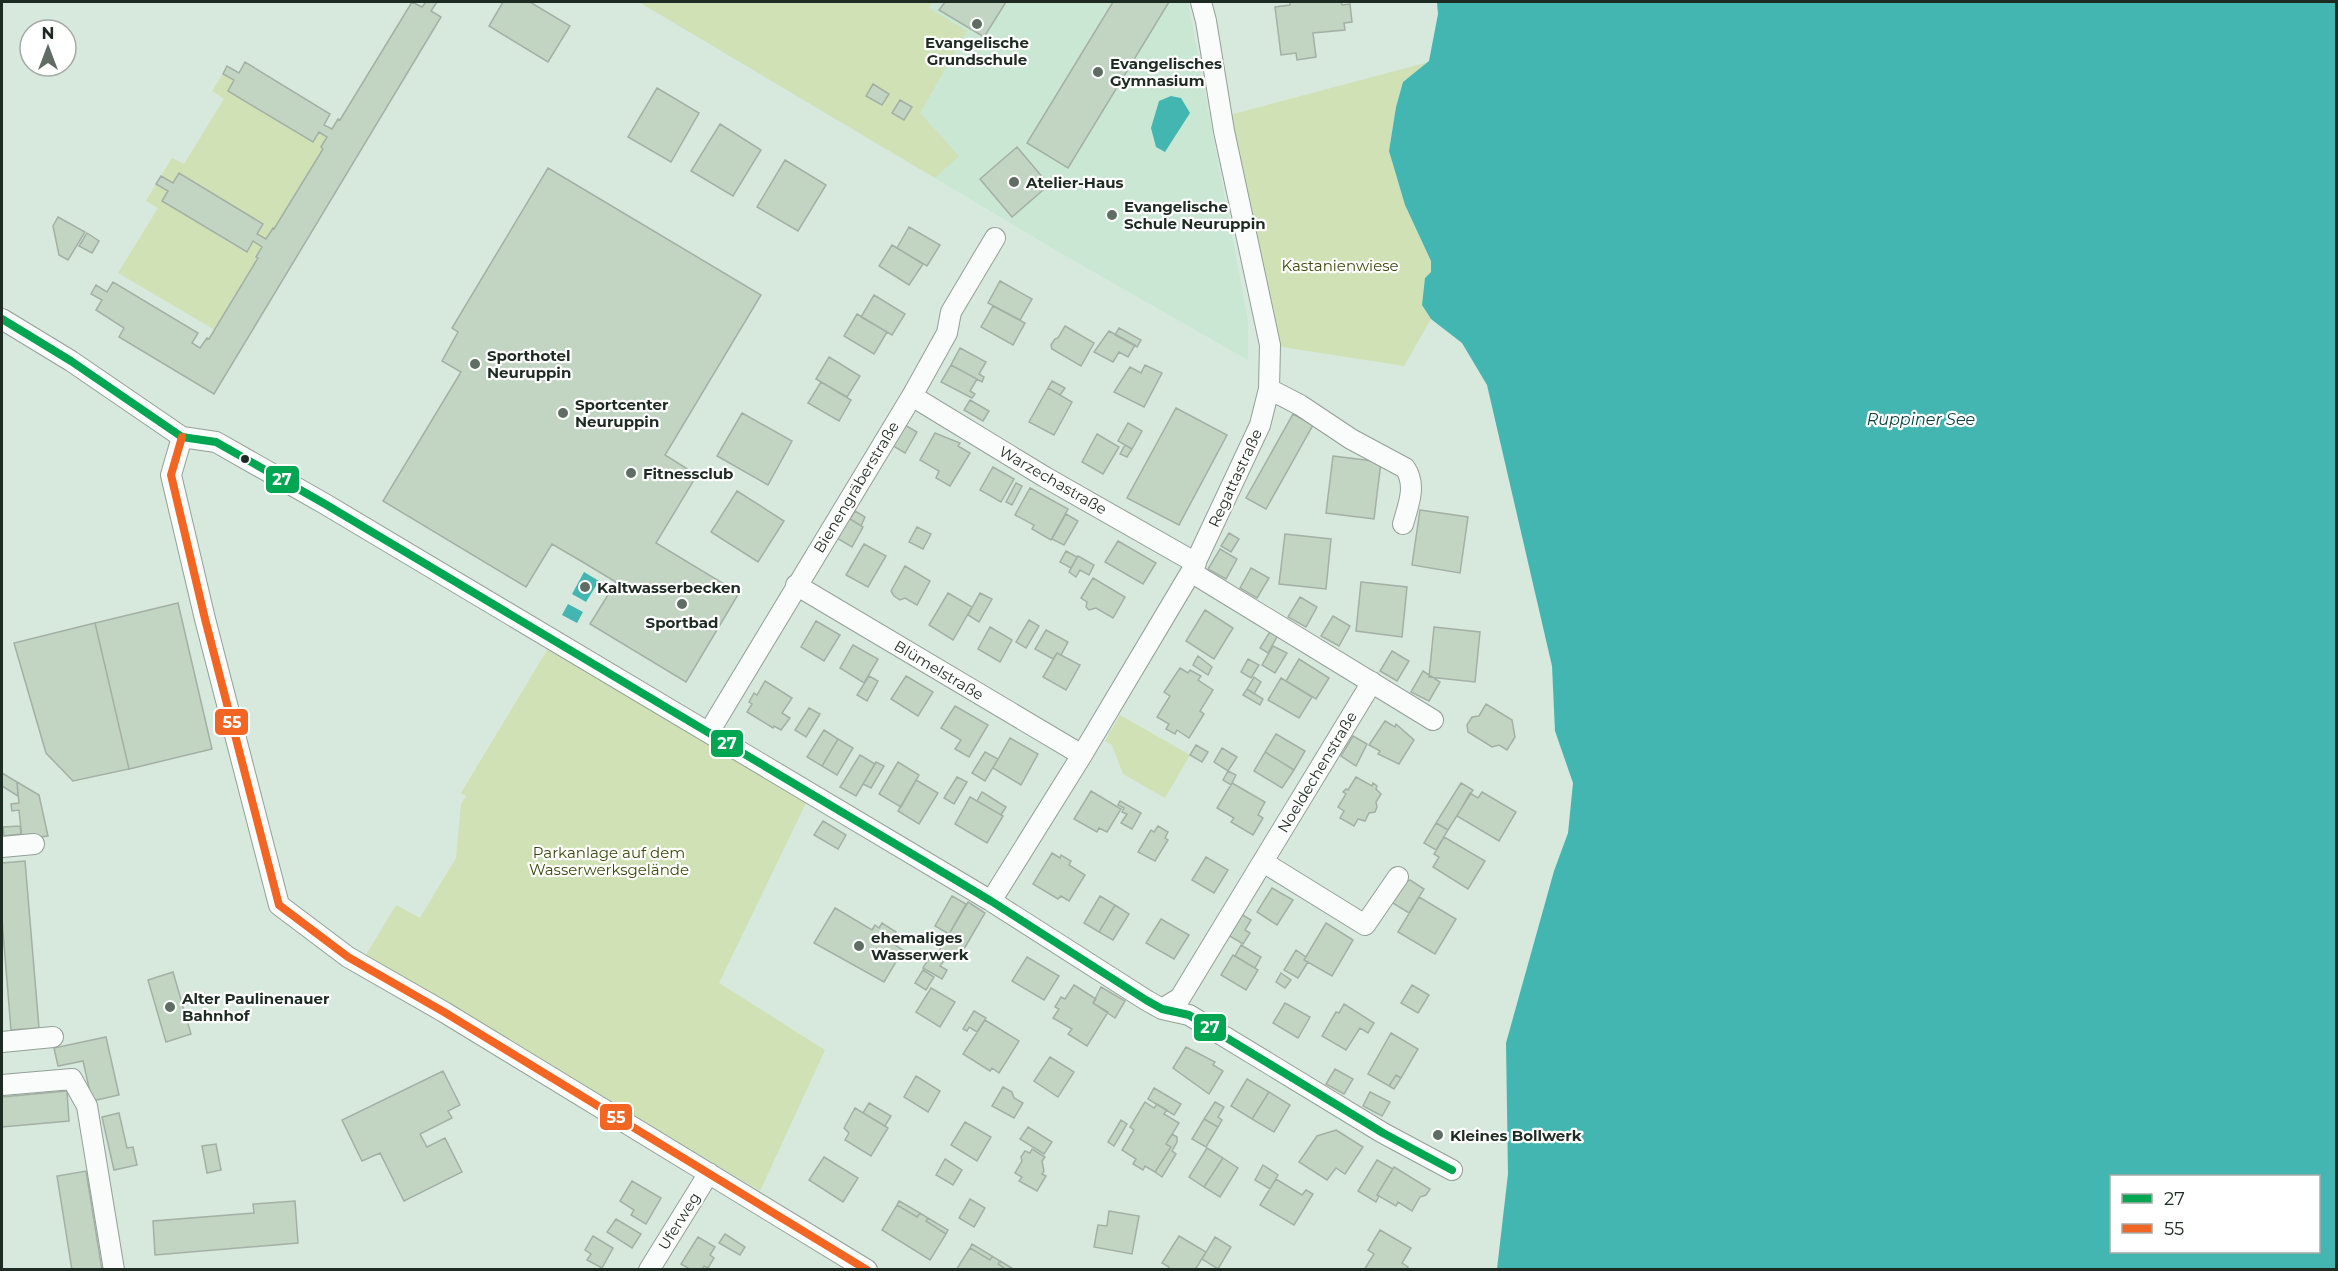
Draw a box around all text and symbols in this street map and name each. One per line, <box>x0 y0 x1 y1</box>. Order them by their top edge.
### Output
marker: Evangelische Grundschule <box>970 17 984 31</box>
north arrow <box>18 18 78 78</box>
text: N <box>42 24 54 43</box>
place label: Evangelische Grundschule <box>925 33 1029 69</box>
place label: Evangelisches Gymnasium <box>1110 54 1222 90</box>
marker: Evangelisches Gymnasium <box>1091 65 1105 79</box>
place label: Atelier-Haus <box>1025 173 1123 192</box>
marker: Atelier-Haus <box>1007 175 1021 189</box>
place label: Evangelische Schule Neuruppin <box>1124 197 1266 233</box>
marker: Evangelische Schule Neuruppin <box>1105 208 1119 222</box>
park label: Kastanienwiese <box>1281 256 1399 275</box>
place label: Sporthotel Neuruppin <box>487 346 571 382</box>
marker: Sporthotel Neuruppin <box>468 357 482 371</box>
place label: Sportcenter Neuruppin <box>575 395 669 431</box>
marker: Sportcenter Neuruppin <box>556 406 570 420</box>
water label: Ruppiner See <box>1867 410 1975 429</box>
street label: Bienengräberstraße <box>809 418 903 556</box>
street label: Regattastraße <box>1204 426 1266 530</box>
street label: Warzechastraße <box>996 441 1110 519</box>
unlabelled marker <box>239 453 251 465</box>
place label: Fitnessclub <box>643 464 733 483</box>
line badge: 27 <box>265 465 300 494</box>
marker: Fitnessclub <box>624 466 638 480</box>
text: 27 <box>272 470 292 489</box>
place label: Kaltwasserbecken <box>597 578 741 597</box>
marker: Kaltwasserbecken <box>578 580 592 594</box>
marker: Sportbad <box>675 597 689 611</box>
place label: Sportbad <box>646 613 718 632</box>
street label: Blümelstraße <box>891 636 987 704</box>
line badge: 55 <box>214 708 249 736</box>
street label: Noeldechenstraße <box>1273 708 1361 836</box>
text: 55 <box>223 713 242 732</box>
line badge: 27 <box>710 729 744 758</box>
text: 27 <box>717 734 737 753</box>
park label: Parkanlage auf dem Wasserwerksgelände <box>529 843 689 879</box>
place label: ehemaliges Wasserwerk <box>871 928 969 964</box>
marker: ehemaliges Wasserwerk <box>852 939 866 953</box>
place label: Alter Paulinenauer Bahnhof <box>181 989 330 1025</box>
marker: Alter Paulinenauer Bahnhof <box>163 1000 177 1014</box>
line badge: 27 <box>1193 1013 1227 1042</box>
text: 27 <box>1200 1018 1220 1037</box>
line badge: 55 <box>599 1103 633 1131</box>
text: 55 <box>607 1108 626 1127</box>
place label: Kleines Bollwerk <box>1450 1126 1582 1145</box>
marker: Kleines Bollwerk <box>1431 1128 1445 1142</box>
legend <box>2110 1175 2320 1253</box>
text: 27 <box>2164 1188 2185 1210</box>
street label: Uferweg <box>654 1189 704 1253</box>
text: 55 <box>2164 1218 2184 1240</box>

